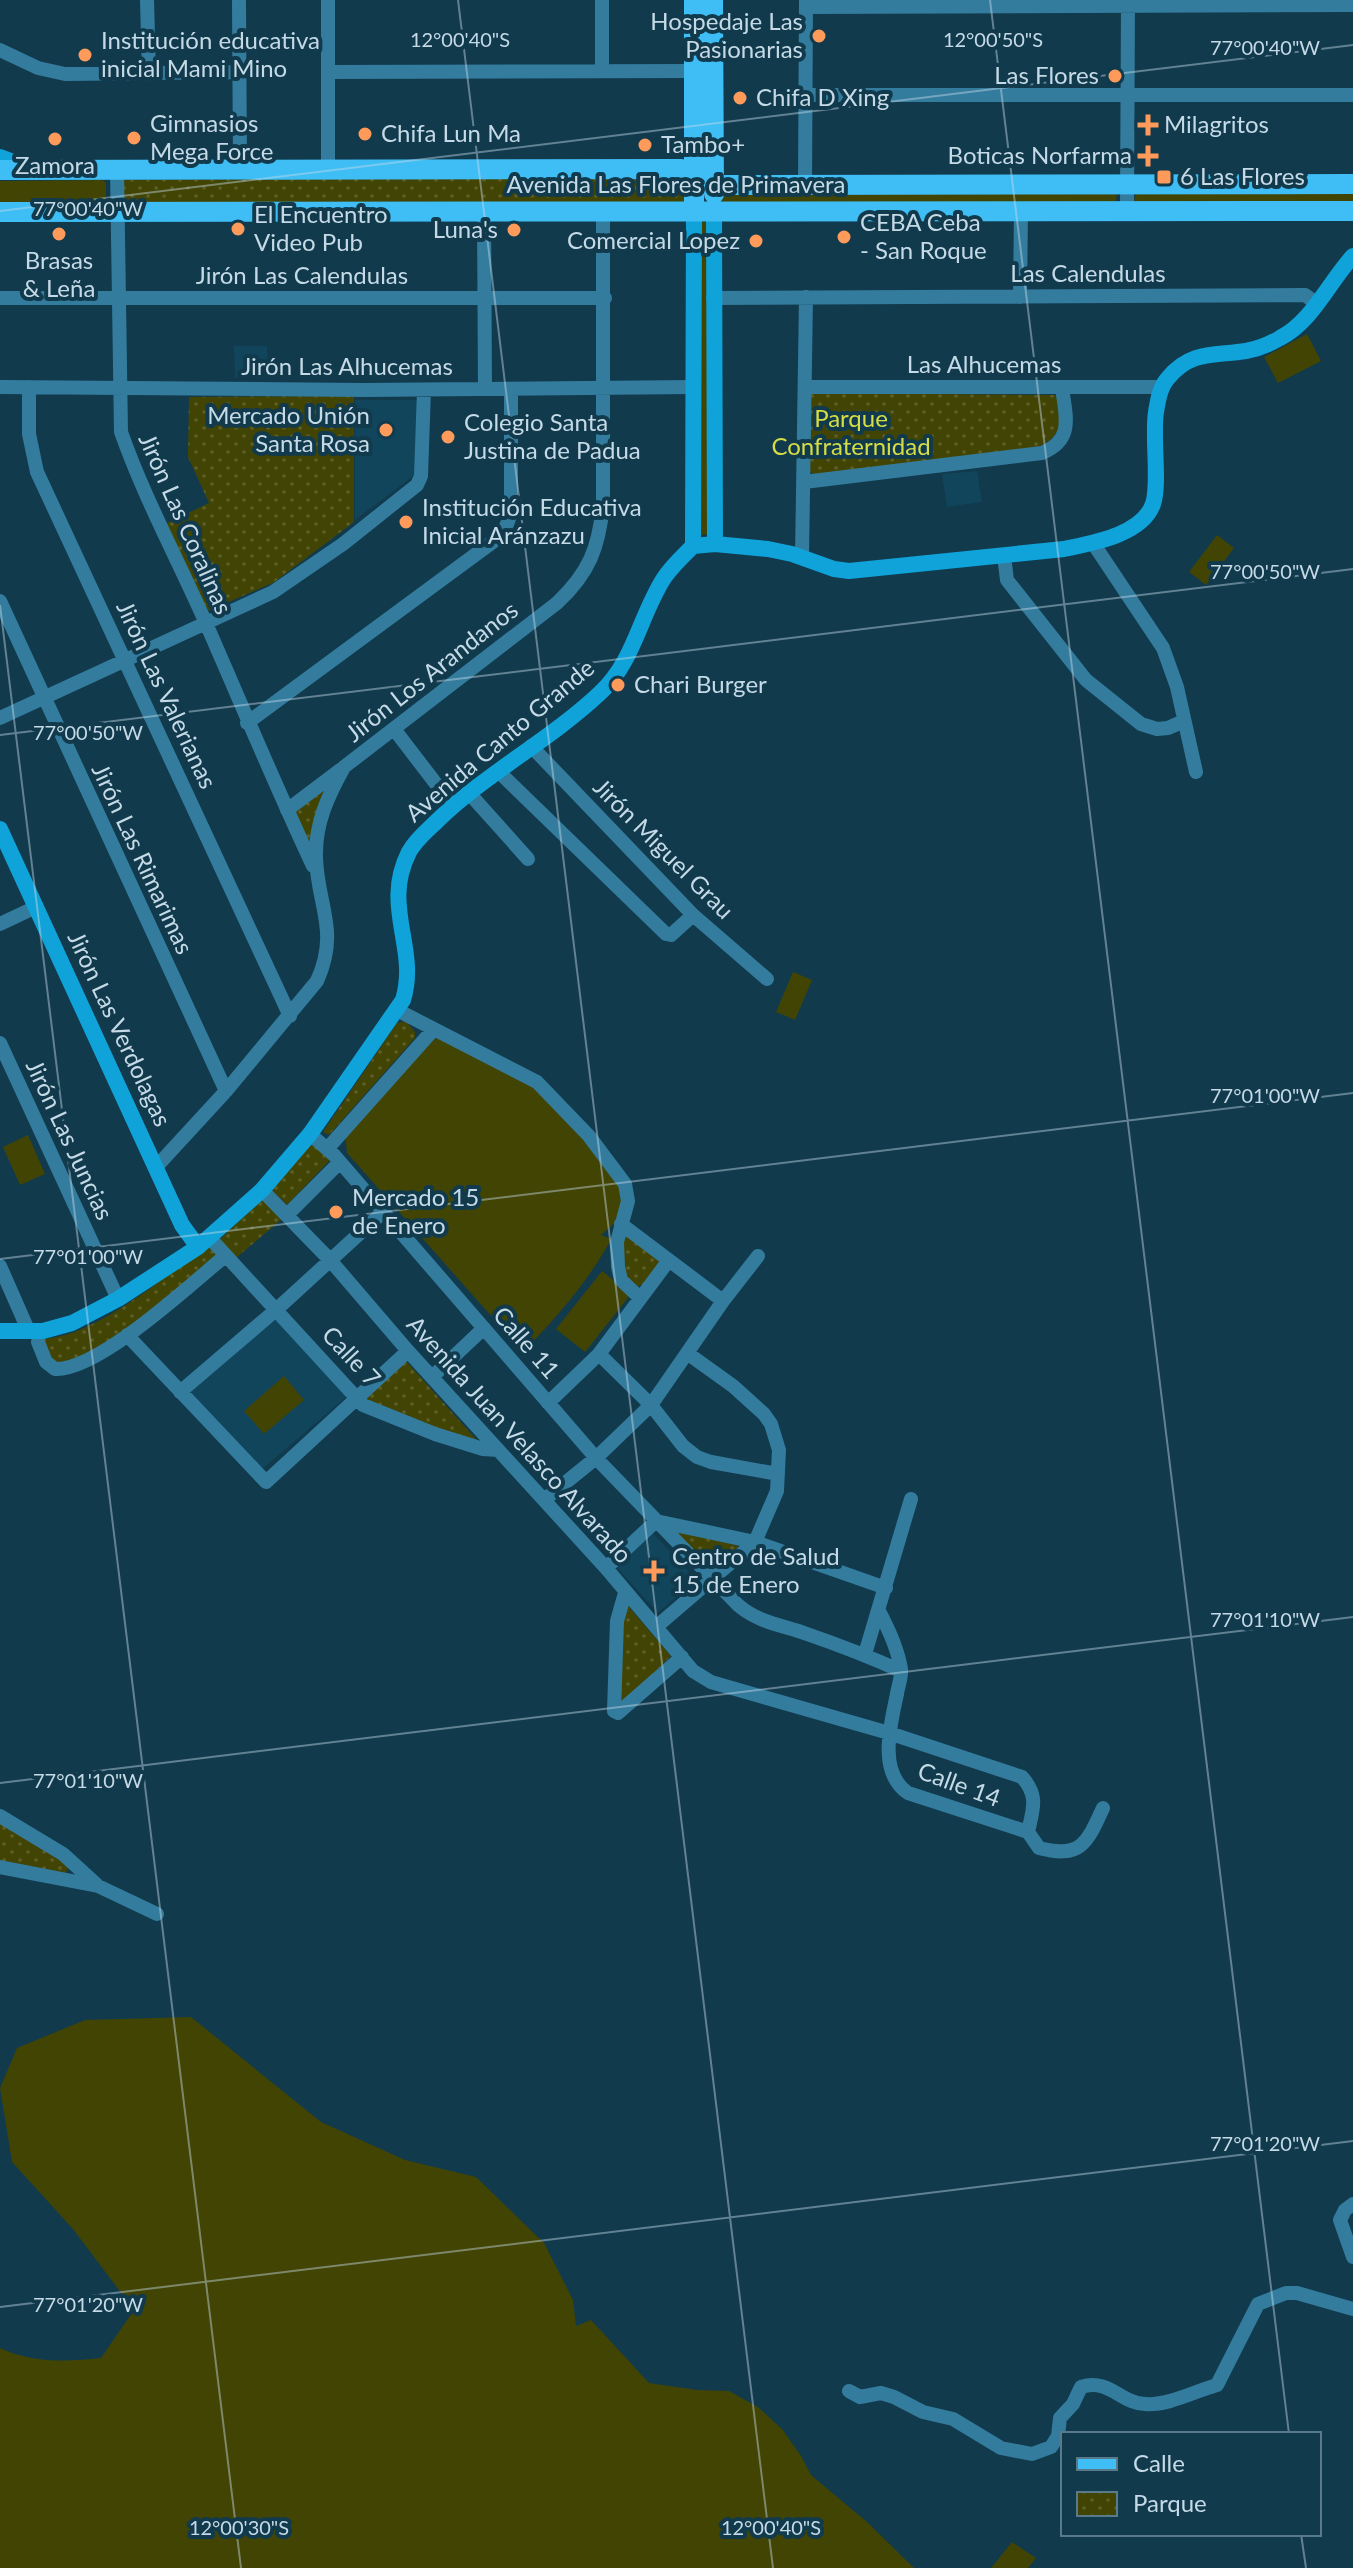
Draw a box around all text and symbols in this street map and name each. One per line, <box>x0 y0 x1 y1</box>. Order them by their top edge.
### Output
place label: Hospedaje Las Pasionarias <box>650 6 803 63</box>
place label: Institución educativa inicial Mami Mino <box>101 25 320 82</box>
text: 12°00'40"S <box>410 27 510 51</box>
marker: Hospedaje Las Pasionarias <box>810 27 828 45</box>
text: 12°00'50"S <box>943 27 1043 51</box>
text: 77°00'40"W <box>1210 35 1320 59</box>
marker: Institución educativa inicial Mami Mino <box>76 46 94 64</box>
place label: Las Flores <box>994 60 1099 89</box>
marker: Las Flores <box>1106 67 1124 85</box>
place label: Chifa D Xing <box>756 82 889 111</box>
marker: Chifa D Xing <box>731 89 749 107</box>
place label: Gimnasios Mega Force <box>150 108 273 165</box>
place label: Milagritos <box>1164 109 1269 138</box>
marker: Milagritos <box>1139 116 1157 134</box>
place label: Chifa Lun Ma <box>381 118 521 147</box>
marker: Chifa Lun Ma <box>356 125 374 143</box>
marker: Gimnasios Mega Force <box>125 129 143 147</box>
place label: Tambo+ <box>661 129 745 158</box>
marker: Zamora <box>46 130 64 148</box>
marker: Tambo+ <box>636 136 654 154</box>
place label: Boticas Norfarma <box>948 140 1132 169</box>
marker: Boticas Norfarma <box>1139 147 1157 165</box>
place label: Zamora <box>15 150 95 179</box>
place label: 6 Las Flores <box>1180 161 1305 190</box>
marker: 6 Las Flores <box>1155 168 1173 186</box>
street label: Avenida Las Flores de Primavera <box>506 169 846 198</box>
text: 77°00'40"W <box>33 196 143 220</box>
place label: El Encuentro Video Pub <box>254 199 388 256</box>
place label: CEBA Ceba - San Roque <box>860 207 987 264</box>
place label: Luna's <box>433 214 498 243</box>
marker: El Encuentro Video Pub <box>229 220 247 238</box>
marker: Luna's <box>505 221 523 239</box>
marker: Brasas & Leña <box>50 225 68 243</box>
place label: Comercial Lopez <box>567 225 740 254</box>
marker: CEBA Ceba - San Roque <box>835 228 853 246</box>
marker: Comercial Lopez <box>747 232 765 250</box>
place label: Brasas & Leña <box>23 245 95 302</box>
street label: Las Calendulas <box>1010 258 1166 287</box>
street label: Jirón Las Calendulas <box>196 260 408 289</box>
street label: Las Alhucemas <box>907 349 1061 378</box>
street label: Jirón Las Alhucemas <box>241 351 453 380</box>
place label: Mercado Unión Santa Rosa <box>207 400 370 457</box>
park label: Parque Confraternidad <box>771 403 931 460</box>
place label: Colegio Santa Justina de Padua <box>464 407 641 464</box>
marker: Mercado Unión Santa Rosa <box>377 421 395 439</box>
street label: Jirón Las Coralinas <box>133 428 239 618</box>
marker: Colegio Santa Justina de Padua <box>439 428 457 446</box>
place label: Institución Educativa Inicial Aránzazu <box>422 492 642 549</box>
marker: Institución Educativa Inicial Aránzazu <box>397 513 415 531</box>
text: 77°00'50"W <box>1210 559 1320 583</box>
street label: Jirón Los Arandanos <box>339 595 523 747</box>
street label: Jirón Las Valerianas <box>111 596 224 793</box>
street label: Avenida Canto Grande <box>399 652 599 827</box>
place label: Chari Burger <box>634 669 767 698</box>
marker: Chari Burger <box>609 676 627 694</box>
text: 77°00'50"W <box>33 720 143 744</box>
street label: Jirón Las Rimarimas <box>87 759 200 958</box>
street label: Jirón Miguel Grau <box>588 772 740 924</box>
street label: Jirón Las Verdolagas <box>62 926 178 1130</box>
street label: Jirón Las Juncias <box>21 1055 120 1224</box>
text: 77°01'00"W <box>1210 1083 1320 1107</box>
place label: Mercado 15 de Enero <box>352 1182 479 1239</box>
marker: Mercado 15 de Enero <box>327 1203 345 1221</box>
text: 77°01'00"W <box>33 1244 143 1268</box>
street label: Calle 11 <box>488 1300 566 1384</box>
street label: Avenida Juan Velasco Alvarado <box>401 1309 639 1569</box>
street label: Calle 7 <box>317 1320 387 1392</box>
place label: Centro de Salud 15 de Enero <box>672 1541 840 1598</box>
marker: Centro de Salud 15 de Enero <box>643 1560 665 1582</box>
text: 77°01'10"W <box>1210 1607 1320 1631</box>
street label: Calle 14 <box>914 1755 1005 1812</box>
text: 77°01'10"W <box>33 1768 143 1792</box>
text: 77°01'20"W <box>1210 2131 1320 2155</box>
text: 77°01'20"W <box>33 2292 143 2316</box>
legend <box>1061 2432 1321 2536</box>
text: Calle <box>1133 2448 1185 2477</box>
text: Parque <box>1133 2488 1207 2517</box>
text: 12°00'30"S <box>189 2515 289 2539</box>
text: 12°00'40"S <box>721 2515 821 2539</box>

